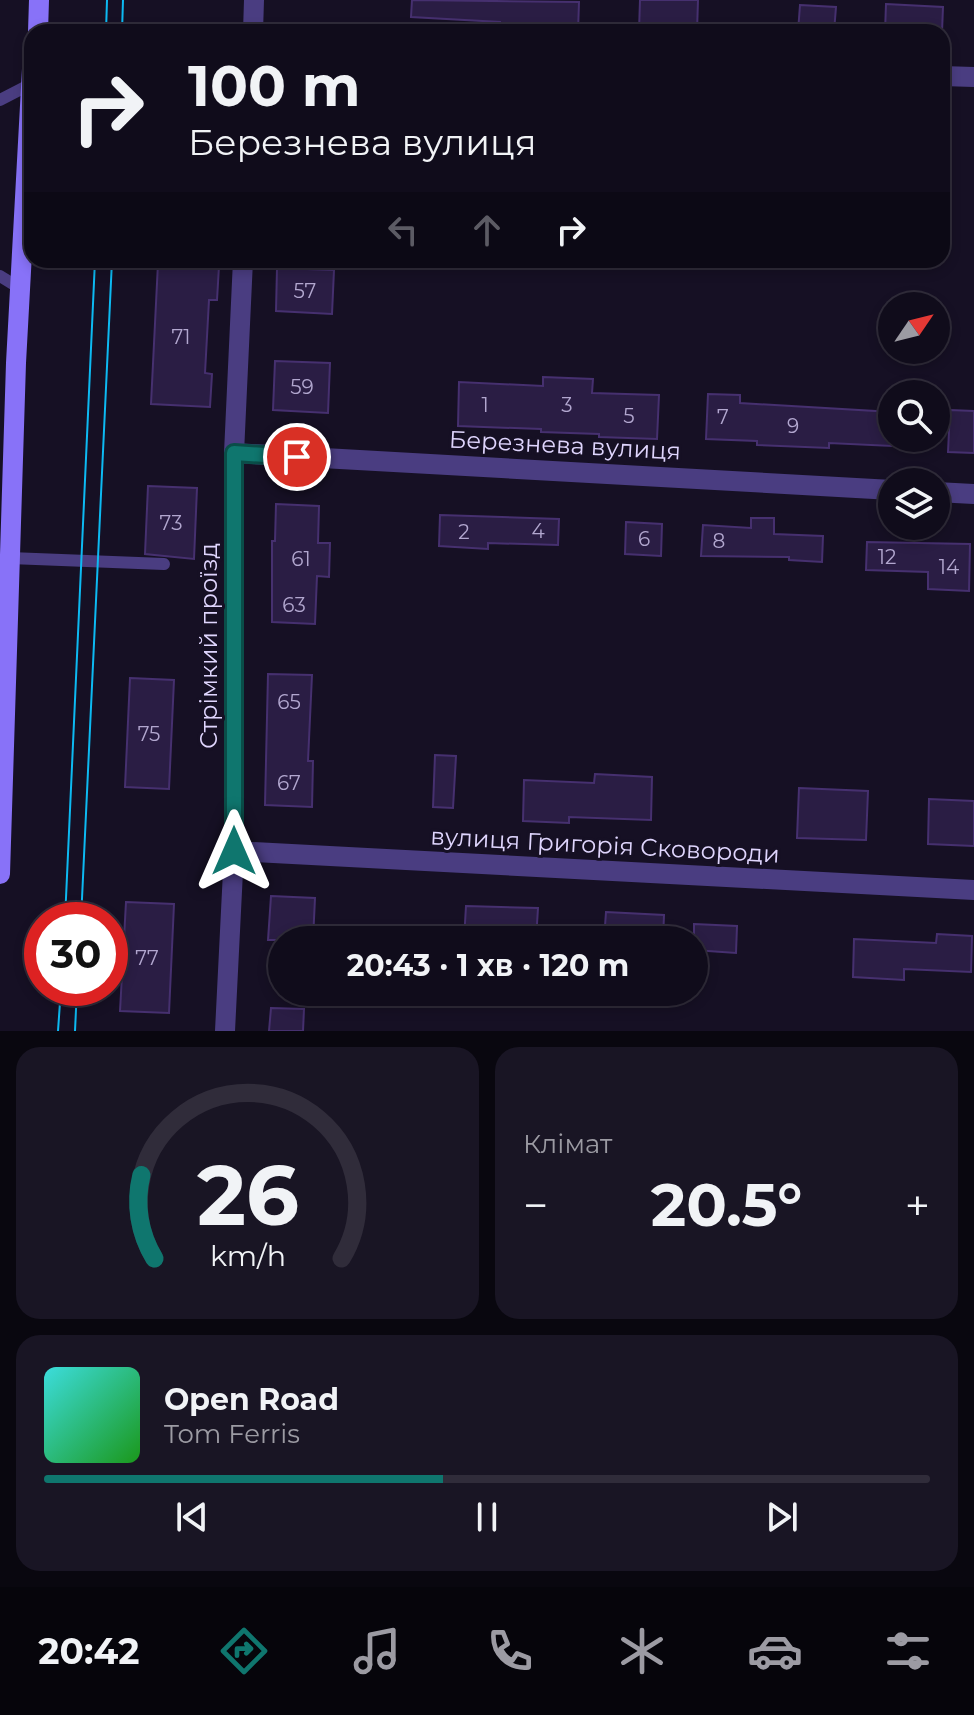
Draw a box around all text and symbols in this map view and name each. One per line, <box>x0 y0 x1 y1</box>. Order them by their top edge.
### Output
text: 100 m <box>188 52 361 120</box>
icon: right <box>56 56 160 160</box>
text: Березнева вулиця <box>188 120 537 164</box>
icon: left <box>381 208 425 252</box>
icon: ahead <box>465 208 509 252</box>
icon: right <box>549 208 593 252</box>
house number: 57 <box>294 279 316 303</box>
north arrow <box>878 292 950 364</box>
map controls <box>878 292 950 540</box>
house number: 71 <box>171 325 191 349</box>
house number: 59 <box>290 375 314 399</box>
button: search <box>878 380 950 452</box>
house number: 1 <box>481 393 489 417</box>
house number: 3 <box>561 393 573 417</box>
house number: 5 <box>623 404 635 428</box>
house number: 7 <box>717 405 729 429</box>
house number: 9 <box>787 414 799 438</box>
pin <box>263 423 331 491</box>
street label: Березнева вулиця <box>448 424 682 466</box>
icon: arrive <box>275 435 319 479</box>
button: layers <box>878 468 950 540</box>
house number: 73 <box>160 511 182 535</box>
house number: 4 <box>531 519 545 543</box>
house number: 2 <box>458 520 470 544</box>
house number: 6 <box>638 527 650 551</box>
house number: 8 <box>713 529 725 553</box>
street label: Стрімкий проїзд <box>194 543 223 749</box>
house number: 12 <box>878 545 896 569</box>
house number: 61 <box>291 547 311 571</box>
house number: 14 <box>939 555 959 579</box>
house number: 63 <box>282 593 306 617</box>
house number: 65 <box>277 690 301 714</box>
house number: 75 <box>138 722 160 746</box>
house number: 67 <box>277 771 301 795</box>
position arrow <box>192 809 276 893</box>
street label: вулиця Григорія Сковороди <box>430 821 780 869</box>
speed limit sign: 30 <box>24 902 128 1006</box>
house number: 77 <box>135 946 159 970</box>
text: 20:43 · 1 хв · 120 m <box>347 947 629 984</box>
text: Клімат <box>523 1128 612 1160</box>
text: 26 <box>196 1144 299 1246</box>
text: 20.5° <box>651 1168 802 1241</box>
text: − <box>523 1178 548 1232</box>
text: + <box>905 1178 930 1232</box>
text: km/h <box>209 1238 286 1273</box>
text: Open Road <box>164 1381 339 1418</box>
text: Tom Ferris <box>164 1418 300 1450</box>
icon: previous <box>170 1495 214 1539</box>
icon: pause <box>465 1495 509 1539</box>
icon: next <box>760 1495 804 1539</box>
icon: directions <box>216 1623 272 1679</box>
icon: music <box>349 1623 405 1679</box>
icon: phone <box>482 1623 538 1679</box>
icon: climate <box>614 1623 670 1679</box>
icon: car <box>747 1623 803 1679</box>
icon: filters <box>880 1623 936 1679</box>
text: 20:42 <box>38 1629 140 1673</box>

